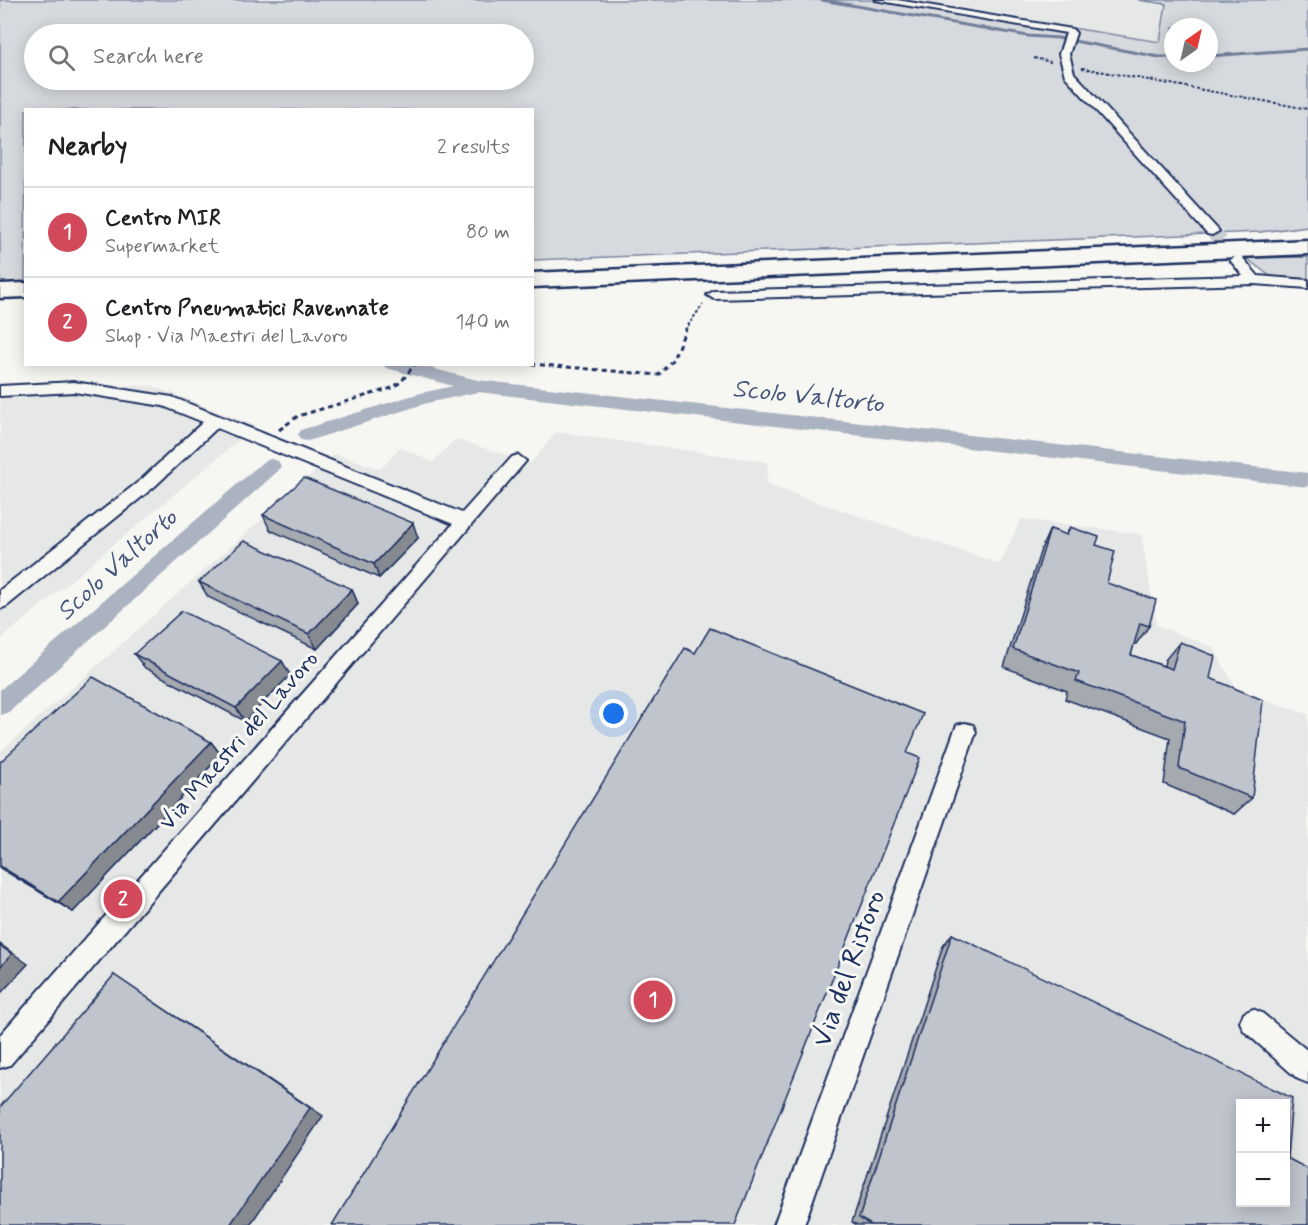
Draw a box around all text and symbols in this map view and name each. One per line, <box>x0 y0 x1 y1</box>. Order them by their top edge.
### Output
north arrow <box>1164 18 1218 72</box>
search box <box>24 24 534 90</box>
icon: search <box>45 41 78 74</box>
text: Search here <box>93 43 204 71</box>
text: Nearby <box>48 130 127 164</box>
text: 2 results <box>437 134 510 161</box>
text: Centro MIR <box>105 205 221 233</box>
text: 1 <box>63 219 72 246</box>
text: 80 m <box>466 219 510 246</box>
text: Supermarket <box>105 233 219 260</box>
text: Centro Pneumatici Ravennate <box>105 295 389 323</box>
text: 2 <box>63 309 72 336</box>
text: 140 m <box>456 309 510 336</box>
text: Shop · Via Maestri del Lavoro <box>105 323 348 350</box>
water label: Scolo Valtorto <box>731 372 886 422</box>
water label: Scolo Valtorto <box>50 501 186 629</box>
street label: Via Maestri del Lavoro <box>152 644 326 837</box>
your location <box>599 699 628 728</box>
pin: 2 <box>104 876 142 922</box>
street label: Via del Ristoro <box>804 885 895 1052</box>
pin: 1 <box>634 978 672 1022</box>
map controls <box>1236 1099 1290 1207</box>
button: + <box>1236 1099 1290 1153</box>
button: − <box>1236 1153 1290 1207</box>

